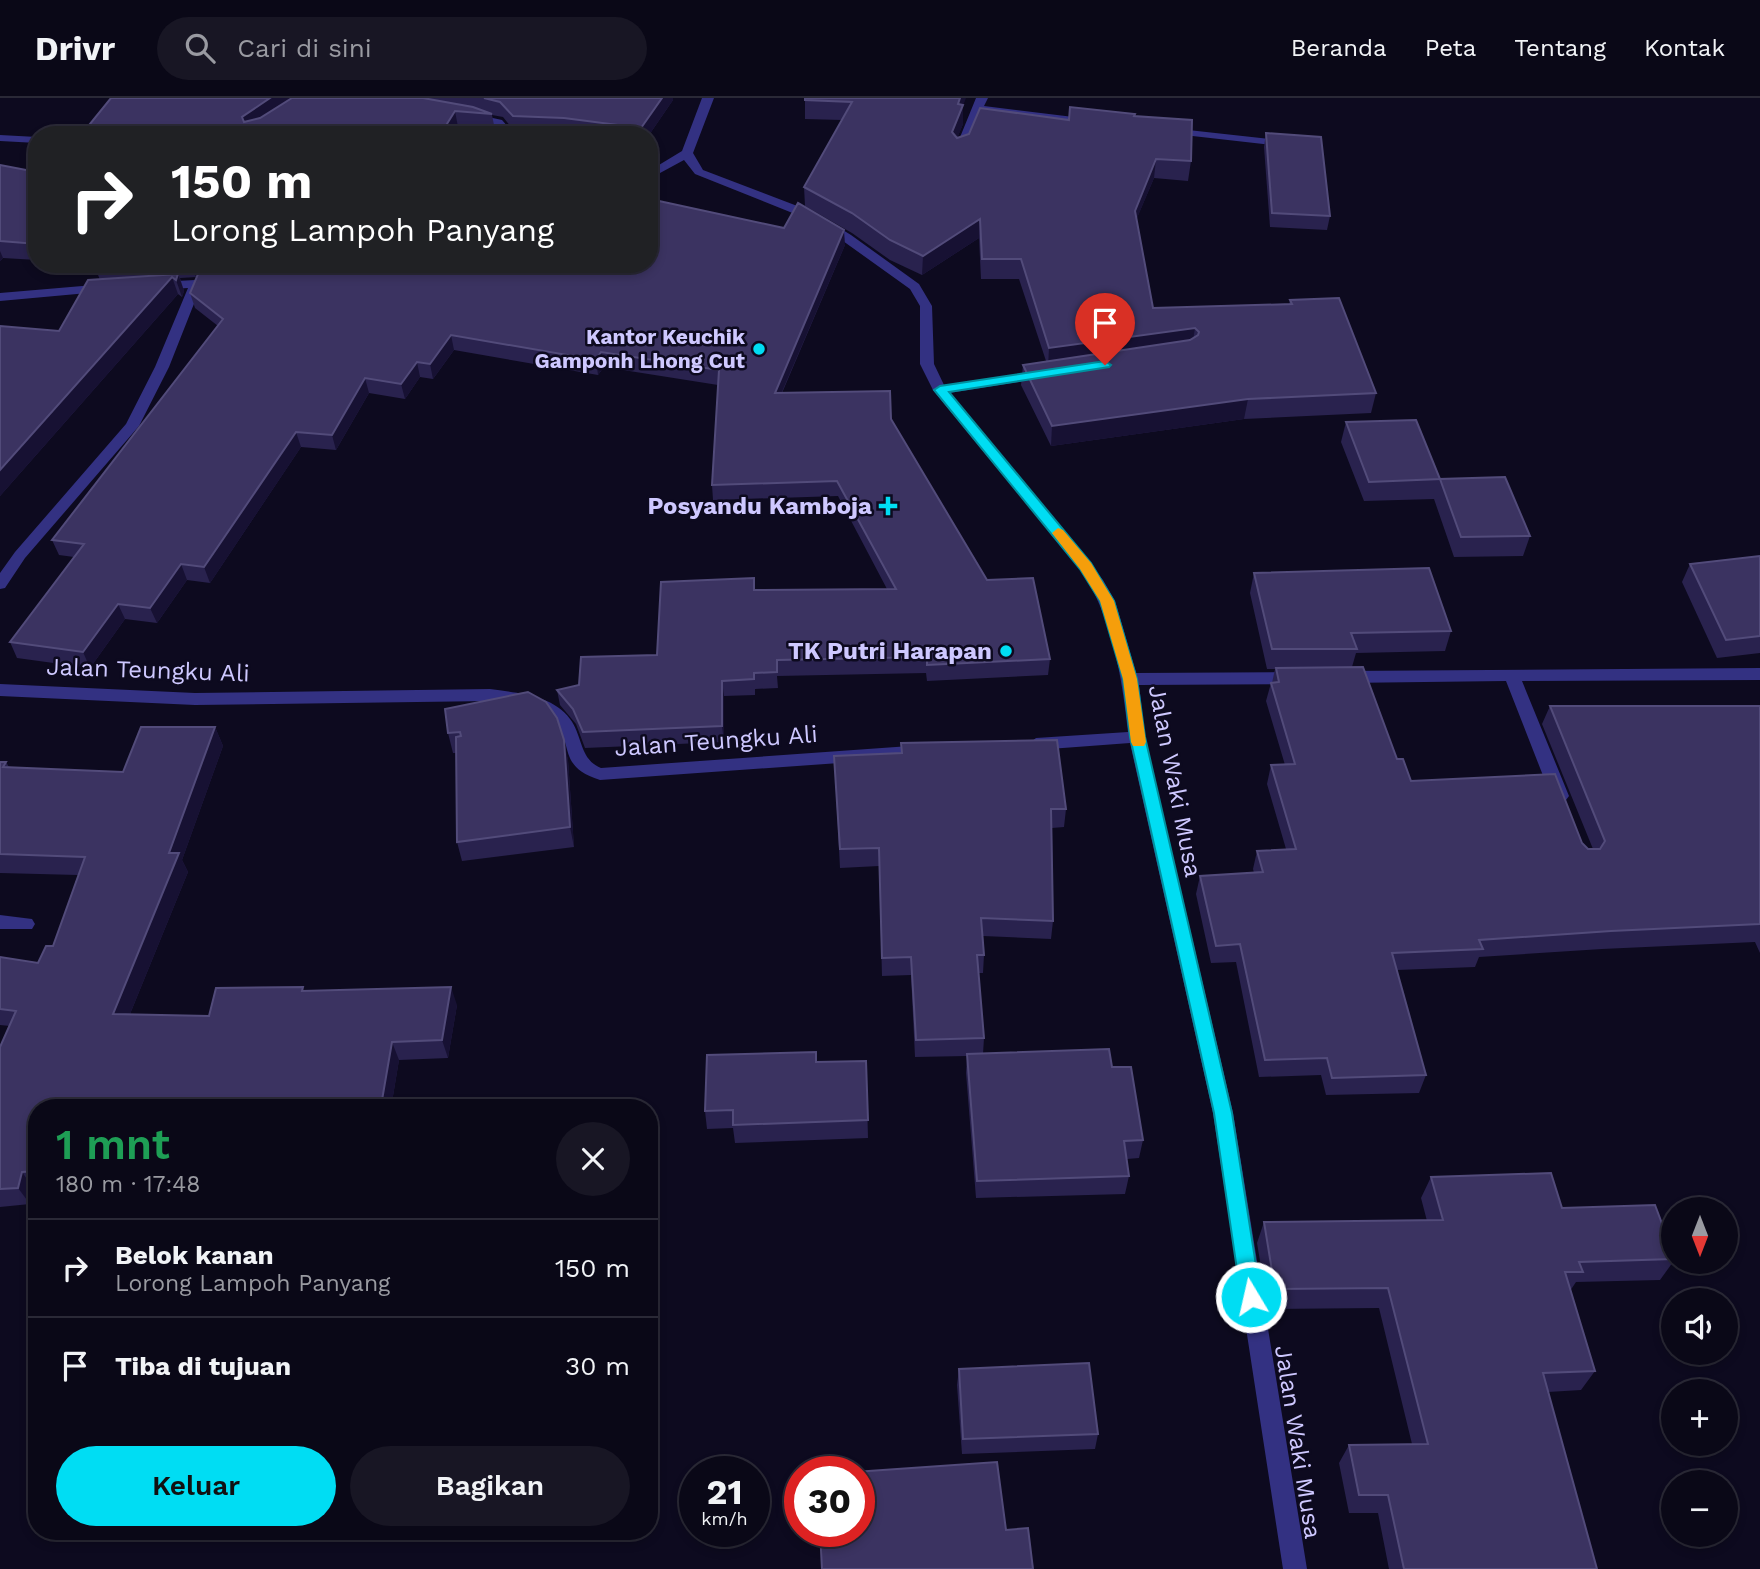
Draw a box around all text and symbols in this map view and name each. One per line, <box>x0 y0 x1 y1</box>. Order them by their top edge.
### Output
search box <box>157 17 647 80</box>
text: Drivr <box>35 29 115 68</box>
icon: search <box>181 29 219 67</box>
text: Cari di sini <box>237 33 372 63</box>
text: Beranda <box>1291 34 1387 62</box>
text: Peta <box>1425 34 1476 62</box>
text: Tentang <box>1514 34 1606 62</box>
text: Kontak <box>1644 34 1725 62</box>
text: 150 m <box>171 152 312 210</box>
icon: right <box>56 154 147 245</box>
text: Lorong Lampoh Panyang <box>171 211 554 249</box>
pin <box>1075 293 1135 365</box>
icon: arrive <box>1086 304 1124 342</box>
place label: Kantor Keuchik Gamponh Lhong Cut <box>535 324 746 373</box>
marker: Kantor Keuchik Gamponh Lhong Cut <box>751 341 767 357</box>
place label: Posyandu Kamboja <box>647 492 872 520</box>
marker: Posyandu Kamboja <box>878 496 898 516</box>
place label: TK Putri Harapan <box>788 637 992 665</box>
marker: TK Putri Harapan <box>998 643 1014 659</box>
street label: Jalan Teungku Ali <box>46 652 250 688</box>
street label: Jalan Waki Musa <box>1143 682 1207 880</box>
street label: Jalan Teungku Ali <box>614 720 818 762</box>
text: 1 mnt <box>56 1120 170 1169</box>
button: close <box>556 1122 630 1196</box>
text: 180 m · 17:48 <box>56 1171 201 1198</box>
north arrow <box>1661 1197 1738 1274</box>
map controls <box>1661 1197 1738 1547</box>
text: Belok kanan <box>115 1240 274 1270</box>
icon: right <box>56 1249 94 1287</box>
text: 150 m <box>555 1253 630 1283</box>
position arrow <box>1214 1260 1288 1334</box>
text: Lorong Lampoh Panyang <box>115 1270 390 1297</box>
button: sound <box>1661 1288 1738 1365</box>
street label: Jalan Waki Musa <box>1269 1343 1327 1541</box>
icon: arrive <box>56 1347 94 1385</box>
text: Tiba di tujuan <box>115 1351 291 1381</box>
text: 30 m <box>565 1351 630 1381</box>
button: + <box>1661 1379 1738 1456</box>
button: Keluar <box>56 1446 336 1526</box>
button: Bagikan <box>350 1446 630 1526</box>
speed limit sign: 30 <box>784 1456 875 1547</box>
button: − <box>1661 1470 1738 1547</box>
text: 21 <box>707 1471 742 1513</box>
text: km/h <box>701 1508 748 1529</box>

